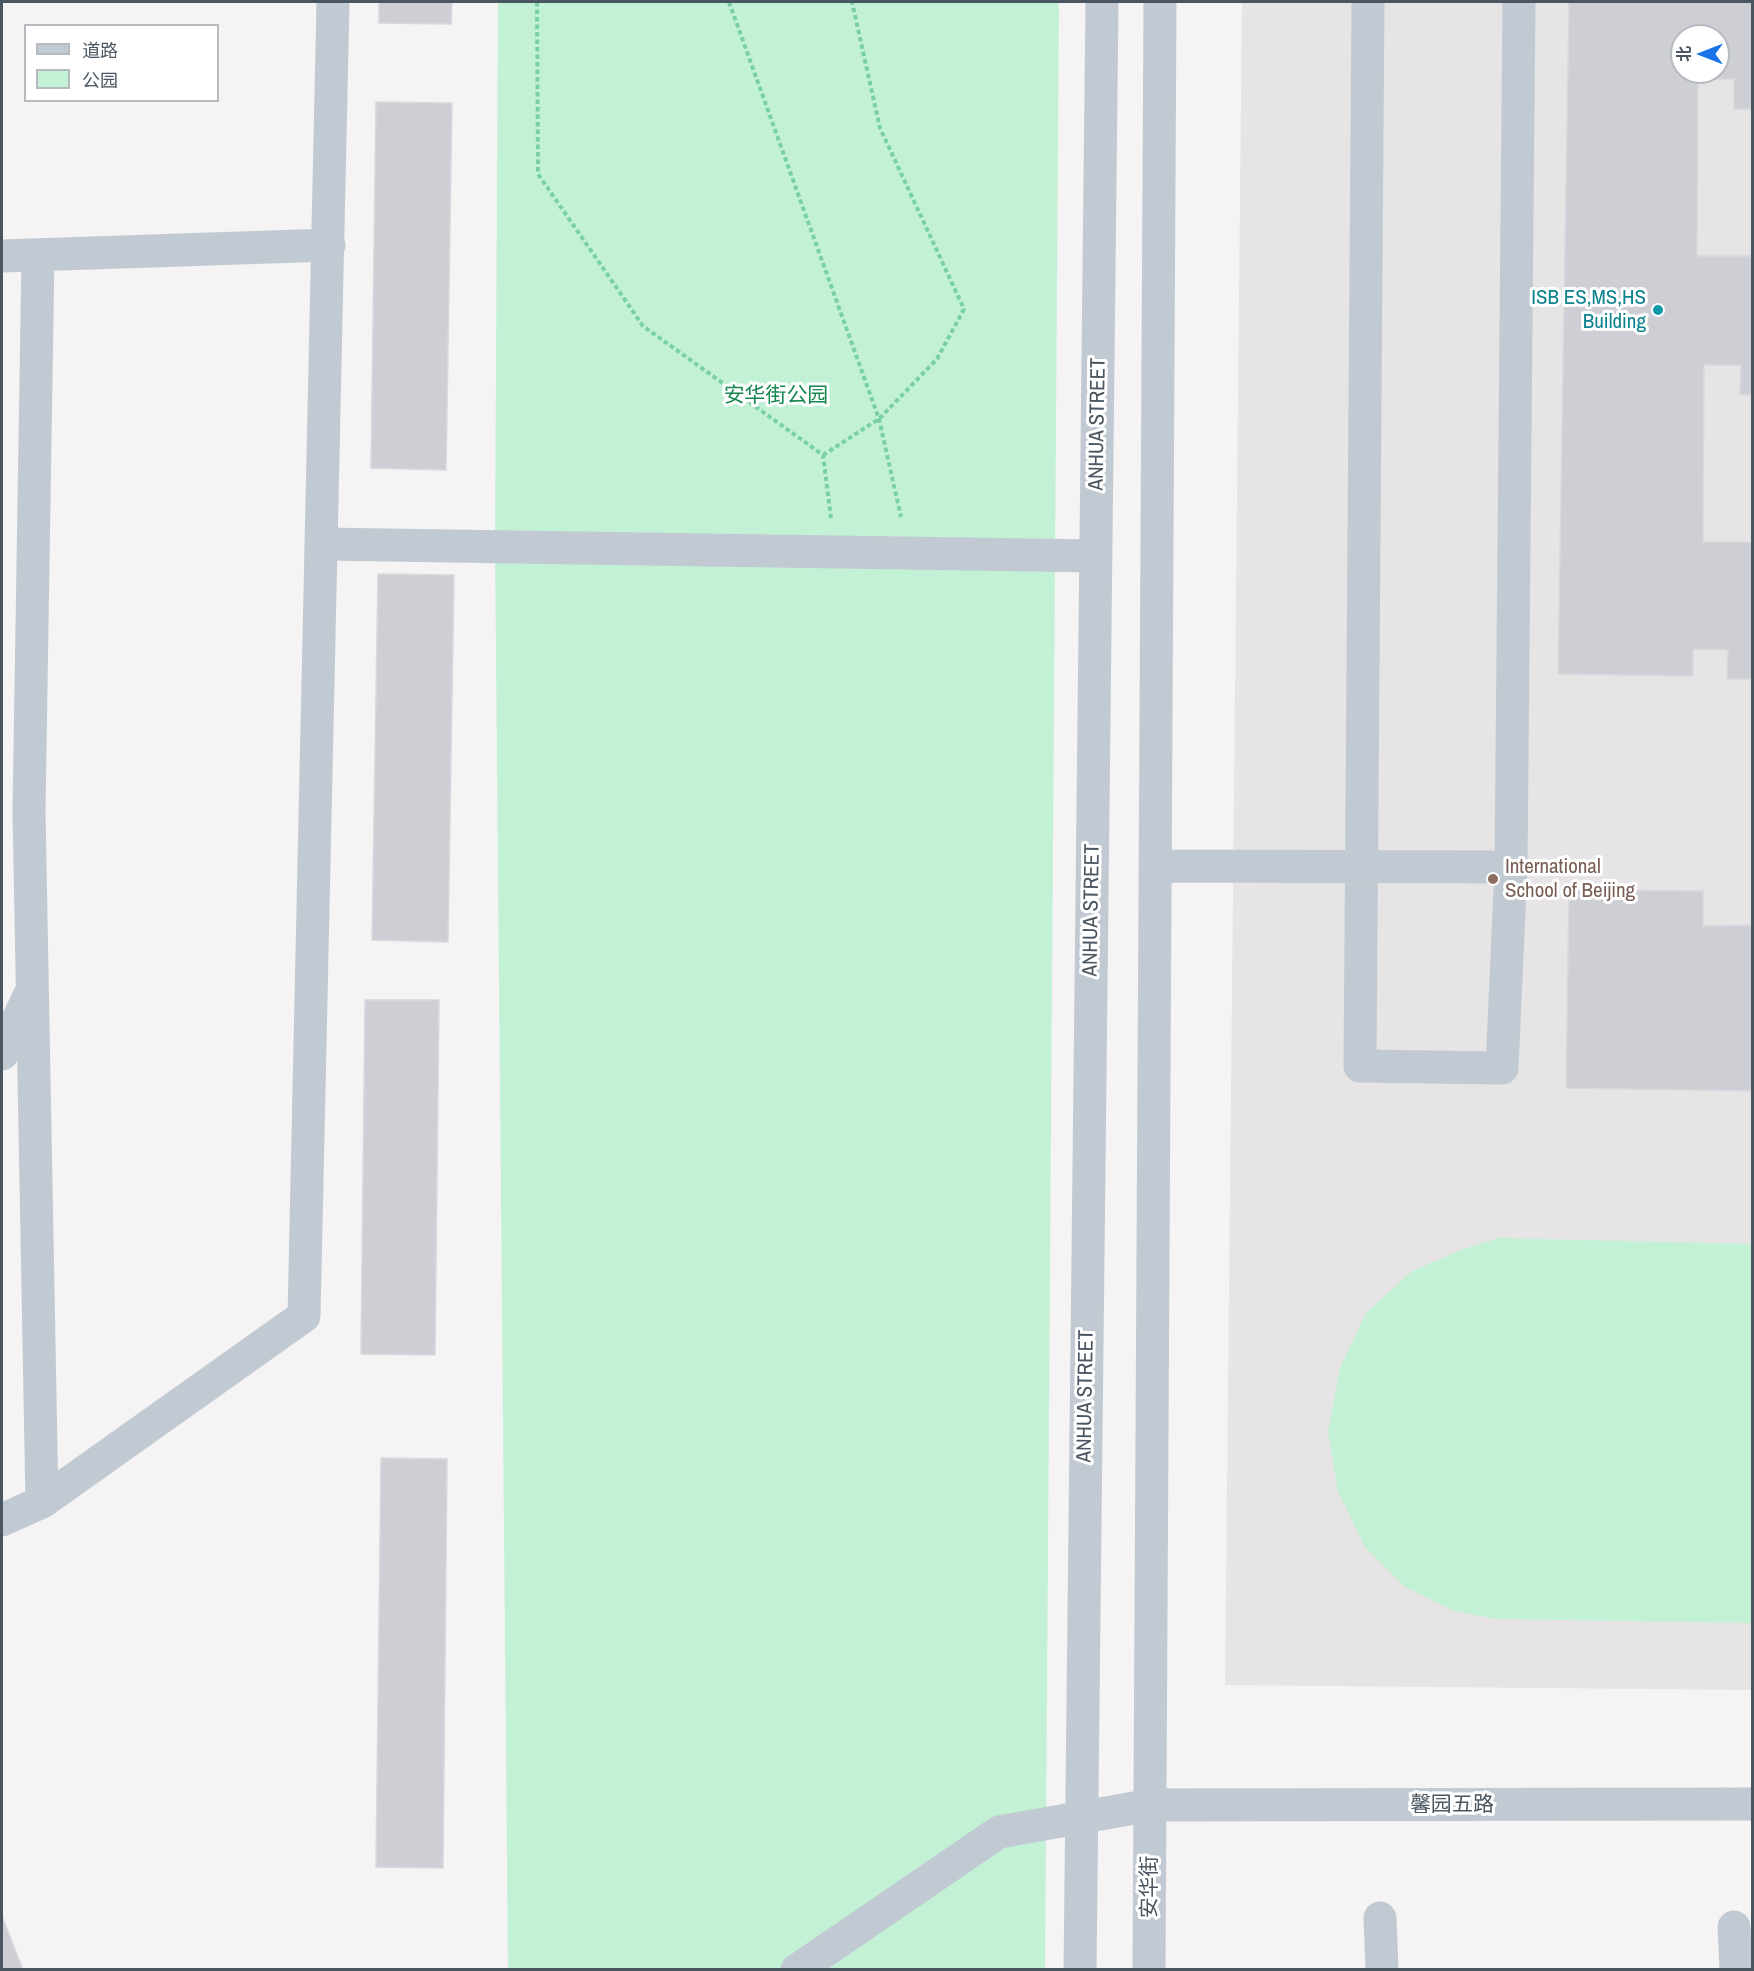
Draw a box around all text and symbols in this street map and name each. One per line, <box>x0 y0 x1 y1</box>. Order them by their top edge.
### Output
legend <box>24 24 219 102</box>
north arrow <box>1670 24 1730 84</box>
text: 道路 <box>82 38 118 63</box>
text: 北 <box>1673 46 1695 62</box>
text: 公园 <box>82 68 118 93</box>
place label: ISB ES,MS,HS Building <box>1531 285 1646 335</box>
marker: ISB ES,MS,HS Building <box>1651 303 1665 317</box>
street label: ANHUA STREET <box>1084 357 1112 491</box>
park label: 安华街公园 <box>724 383 828 409</box>
street label: ANHUA STREET <box>1078 843 1106 977</box>
place label: International School of Beijing <box>1505 854 1635 904</box>
marker: International School of Beijing <box>1486 872 1500 886</box>
street label: ANHUA STREET <box>1072 1329 1100 1463</box>
street label: 馨园五路 <box>1410 1792 1494 1818</box>
street label: 安华街 <box>1137 1856 1163 1918</box>

